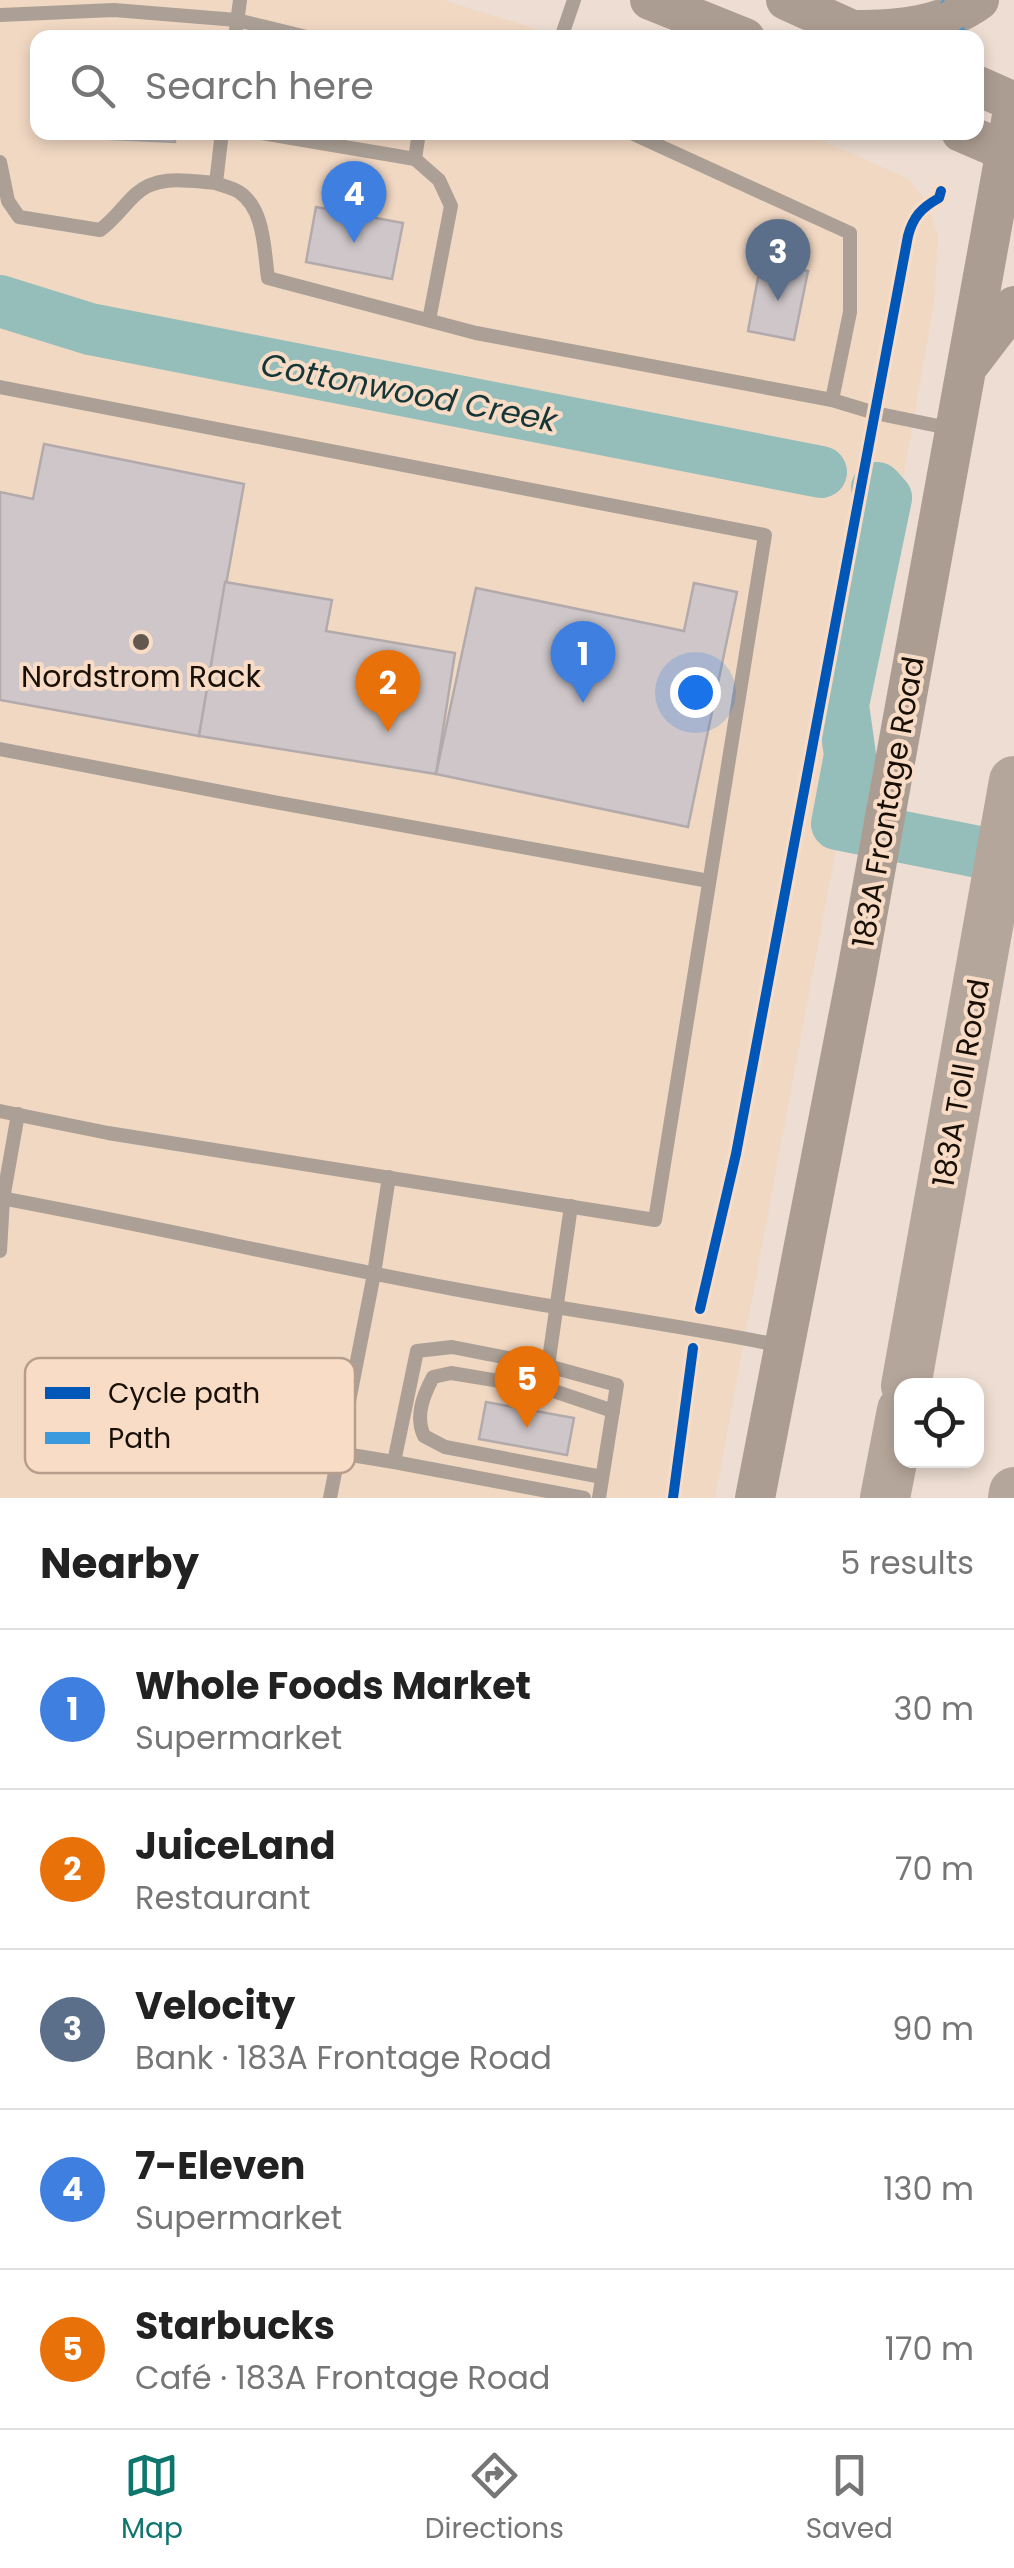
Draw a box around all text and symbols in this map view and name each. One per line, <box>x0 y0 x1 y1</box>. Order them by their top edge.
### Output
search box <box>30 30 984 140</box>
icon: search <box>65 58 120 113</box>
text: Search here <box>145 59 374 112</box>
pin: 4 <box>322 160 386 243</box>
pin: 3 <box>746 218 810 301</box>
water label: Cottonwood Creek <box>257 341 562 443</box>
pin: 1 <box>550 620 616 703</box>
marker: Nordstrom Rack <box>130 631 152 653</box>
pin: 2 <box>356 650 420 732</box>
street label: 183A Frontage Road <box>841 653 935 951</box>
place label: Nordstrom Rack <box>21 655 261 698</box>
your location <box>670 667 721 718</box>
street label: 183A Toll Road <box>922 976 1000 1190</box>
pin: 5 <box>494 1346 560 1428</box>
legend <box>25 1358 355 1473</box>
text: Cycle path <box>108 1374 260 1413</box>
map controls <box>894 1378 984 1468</box>
button: locate <box>894 1378 984 1468</box>
text: Path <box>108 1419 171 1458</box>
text: Nearby <box>40 1534 199 1593</box>
text: 5 results <box>840 1540 974 1585</box>
text: Whole Foods Market <box>135 1659 531 1712</box>
text: 1 <box>66 1686 79 1731</box>
text: 30 m <box>894 1686 974 1731</box>
text: Supermarket <box>135 1715 342 1760</box>
text: JuiceLand <box>135 1819 336 1872</box>
text: 2 <box>63 1846 82 1891</box>
text: 70 m <box>895 1846 974 1891</box>
text: Restaurant <box>135 1875 310 1920</box>
text: Velocity <box>135 1979 295 2032</box>
text: 3 <box>63 2006 82 2051</box>
text: 90 m <box>892 2006 974 2051</box>
text: Bank · 183A Frontage Road <box>135 2035 552 2080</box>
text: 7-Eleven <box>135 2139 305 2192</box>
text: 4 <box>62 2166 83 2211</box>
text: 130 m <box>883 2166 974 2211</box>
text: Supermarket <box>135 2195 342 2240</box>
text: Starbucks <box>135 2299 335 2352</box>
text: 5 <box>62 2326 83 2371</box>
text: 170 m <box>885 2326 974 2371</box>
text: Café · 183A Frontage Road <box>135 2355 551 2400</box>
tab: Map <box>121 2448 183 2550</box>
tab: Directions <box>425 2448 564 2550</box>
tab: Saved <box>806 2448 893 2550</box>

